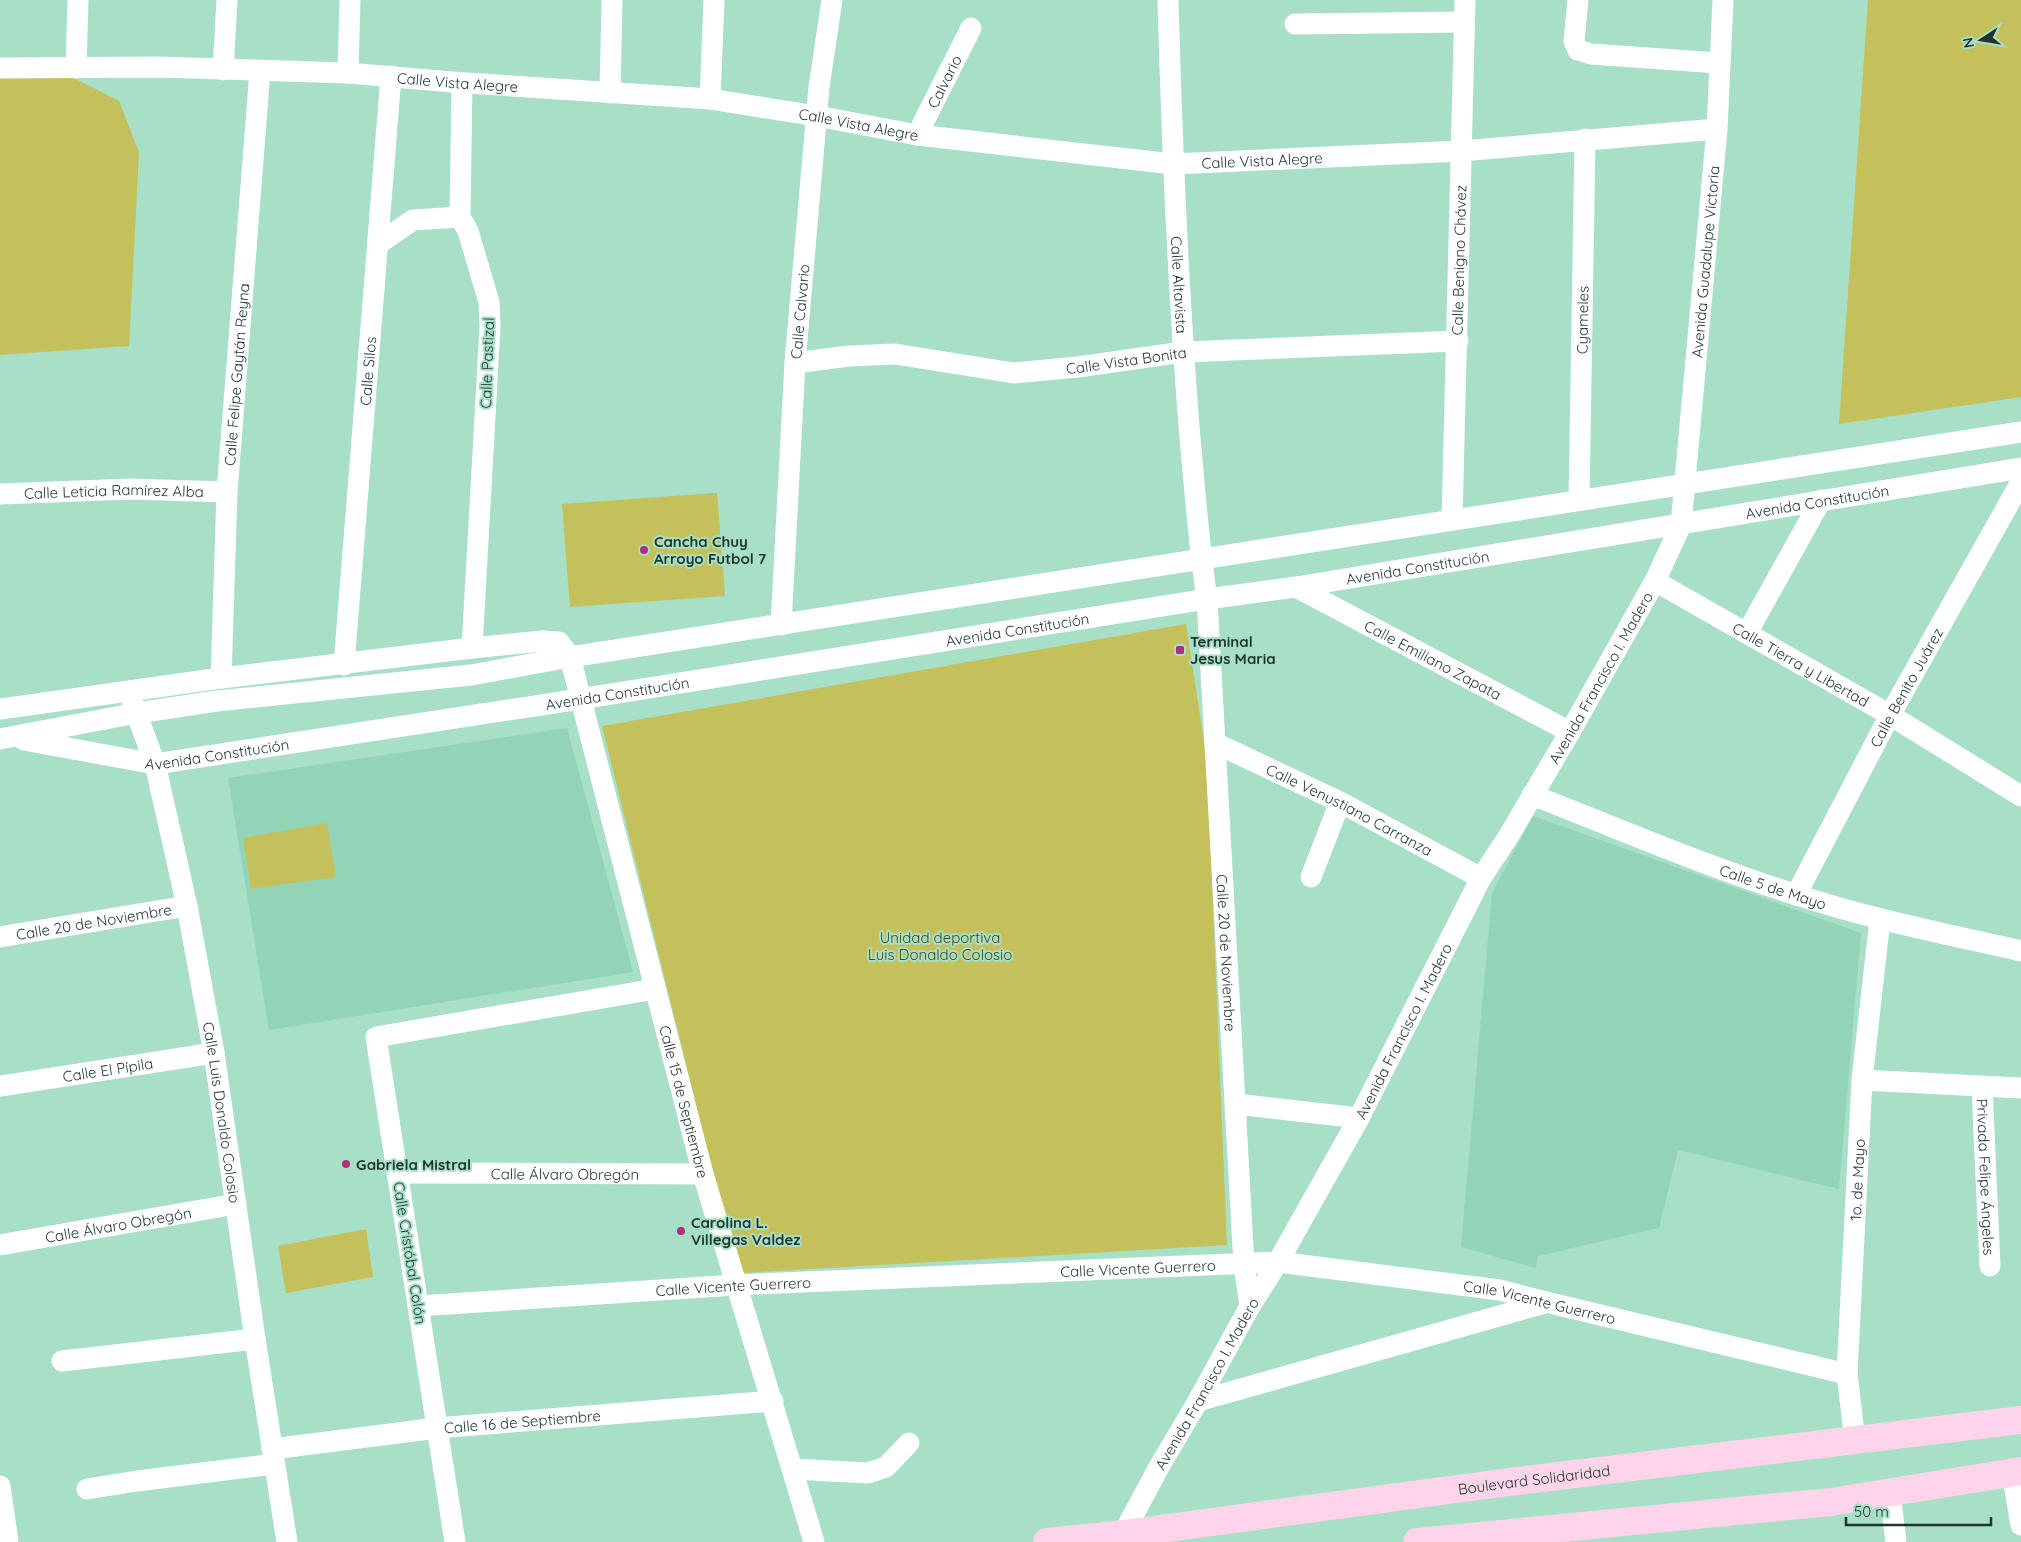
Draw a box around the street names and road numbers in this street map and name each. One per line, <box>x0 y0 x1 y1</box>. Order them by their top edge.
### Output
street label: Calvario <box>923 52 965 111</box>
street label: Calle Vista Alegre <box>396 68 519 96</box>
street label: Calle Vista Alegre <box>798 104 920 145</box>
street label: Calle Vista Alegre <box>1201 148 1323 172</box>
street label: Avenida Guadalupe Victoria <box>1687 165 1723 359</box>
street label: Calle Benigno Chávez <box>1447 185 1470 335</box>
street label: Calle Altavista <box>1167 235 1192 334</box>
street label: Calle Calvario <box>786 263 813 360</box>
street label: Calle Felipe Gaytán Reyna <box>220 282 253 467</box>
street label: Cyameles <box>1572 286 1592 354</box>
street label: Calle Pastizal <box>476 317 498 409</box>
street label: Calle Silos <box>355 336 380 406</box>
street label: Calle Vista Bonita <box>1065 342 1188 378</box>
street label: Calle Leticia Ramírez Alba <box>24 479 204 503</box>
street label: Avenida Constitución <box>1744 480 1890 523</box>
street label: Avenida Constitución <box>1344 546 1491 588</box>
street label: Avenida Francisco I. Madero <box>1544 588 1657 767</box>
street label: Avenida Constitución <box>944 608 1090 650</box>
street label: Calle Emiliano Zapata <box>1361 615 1505 704</box>
street label: Calle Tierra y Libertad <box>1729 618 1873 711</box>
street label: Calle Benito Juárez <box>1865 624 1947 750</box>
street label: Avenida Constitución <box>544 672 691 714</box>
street label: Avenida Constitución <box>144 734 290 773</box>
street label: Calle Venustiano Carranza <box>1263 759 1436 860</box>
street label: Calle 5 de Mayo <box>1717 860 1829 913</box>
street label: Calle 20 de Noviembre <box>1213 874 1241 1032</box>
street label: Calle 20 de Noviembre <box>14 899 173 944</box>
street label: Avenida Francisco I. Madero <box>1351 940 1456 1122</box>
street label: Calle Luis Donaldo Colosio <box>199 1020 245 1204</box>
street label: Calle 15 de Septiembre <box>656 1023 713 1180</box>
street label: Calle El Pípila <box>61 1053 154 1086</box>
street label: Privada Felipe Ángeles <box>1973 1098 1999 1256</box>
street label: 1o. de Mayo <box>1845 1138 1868 1221</box>
street label: Calle Álvaro Obregón <box>491 1164 639 1183</box>
street label: Calle Cristóbal Colón <box>389 1180 431 1326</box>
street label: Calle Álvaro Obregón <box>44 1202 193 1247</box>
street label: Calle Vicente Guerrero <box>1060 1255 1216 1281</box>
street label: Calle Vicente Guerrero <box>655 1272 811 1300</box>
street label: Calle Vicente Guerrero <box>1462 1276 1618 1328</box>
street label: Avenida Francisco I. Madero <box>1150 1294 1263 1473</box>
street label: Calle 16 de Septiembre <box>443 1405 602 1437</box>
street label: Boulevard Solidaridad <box>1457 1460 1611 1498</box>

